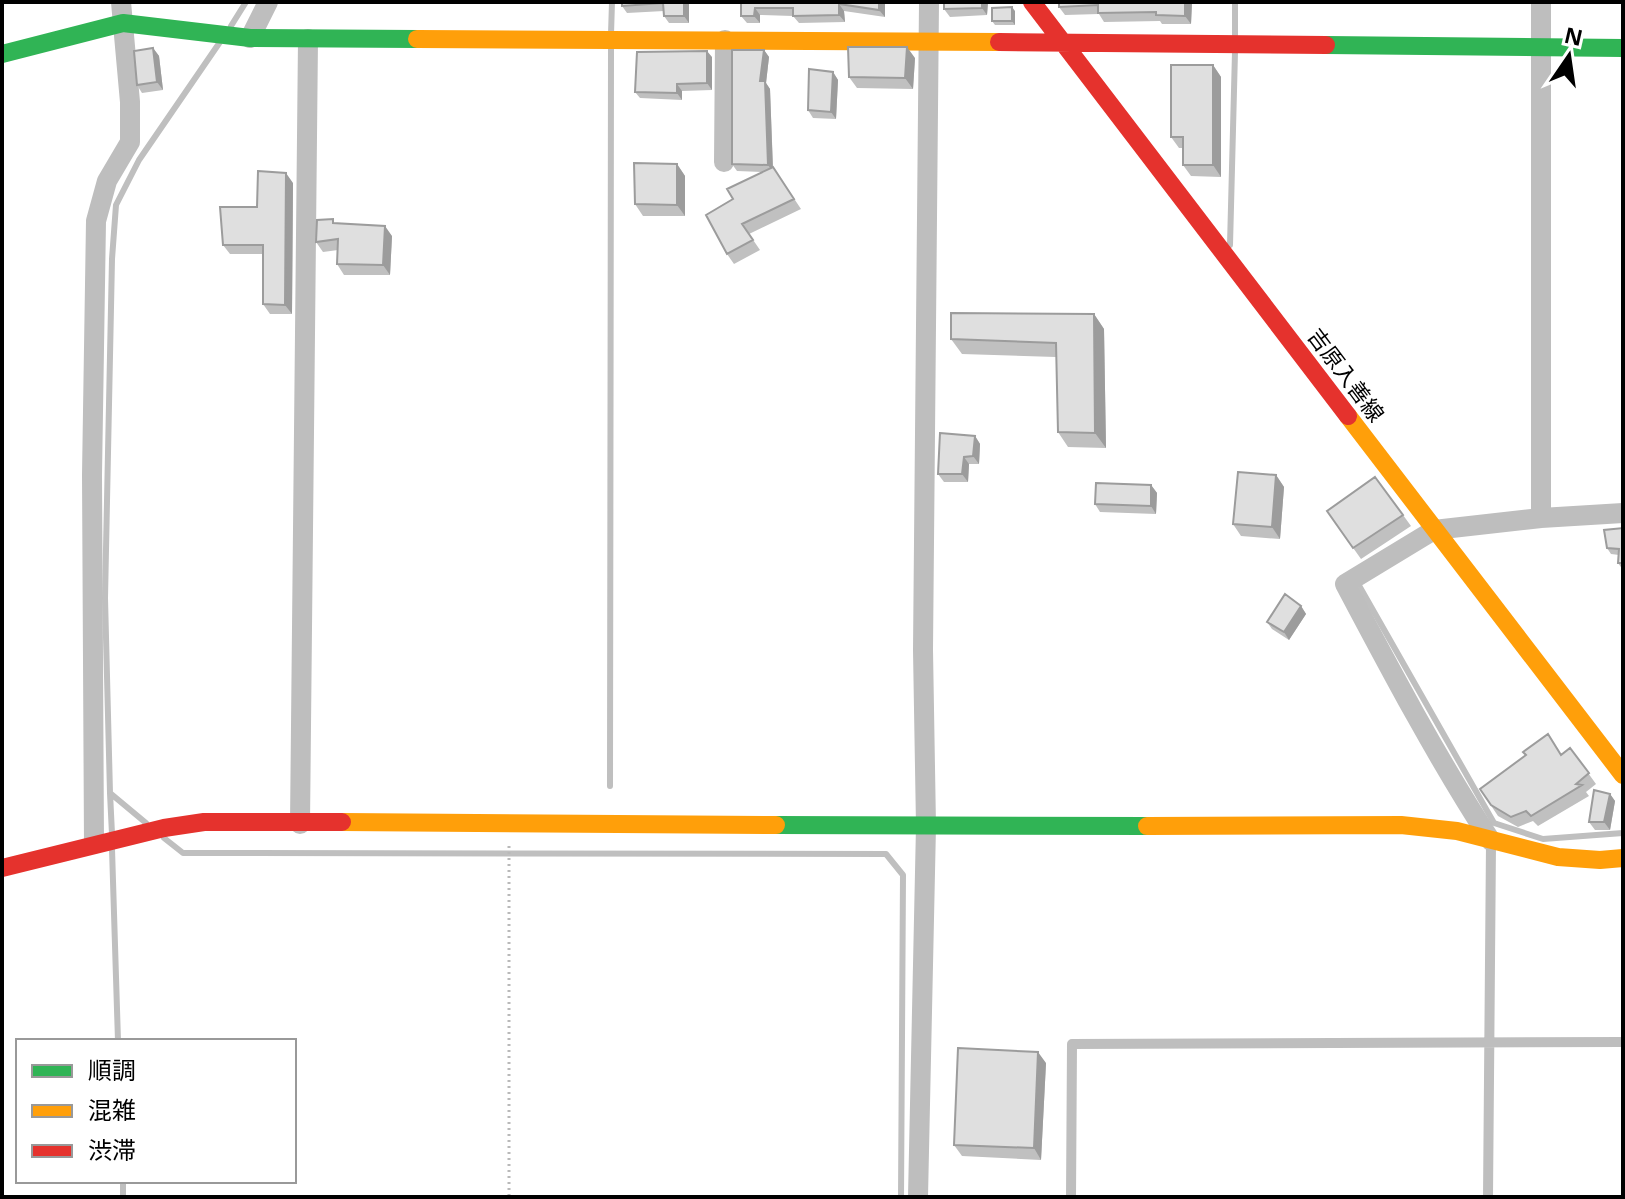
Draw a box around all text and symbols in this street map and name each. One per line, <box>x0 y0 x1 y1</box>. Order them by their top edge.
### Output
north arrow <box>1529 16 1609 96</box>
text: N <box>1562 19 1586 52</box>
street label: 吉原入善線 <box>1302 321 1392 427</box>
legend <box>16 1039 296 1183</box>
text: 順調 <box>88 1053 136 1086</box>
text: 混雑 <box>88 1093 136 1126</box>
text: 渋滞 <box>88 1133 136 1166</box>

